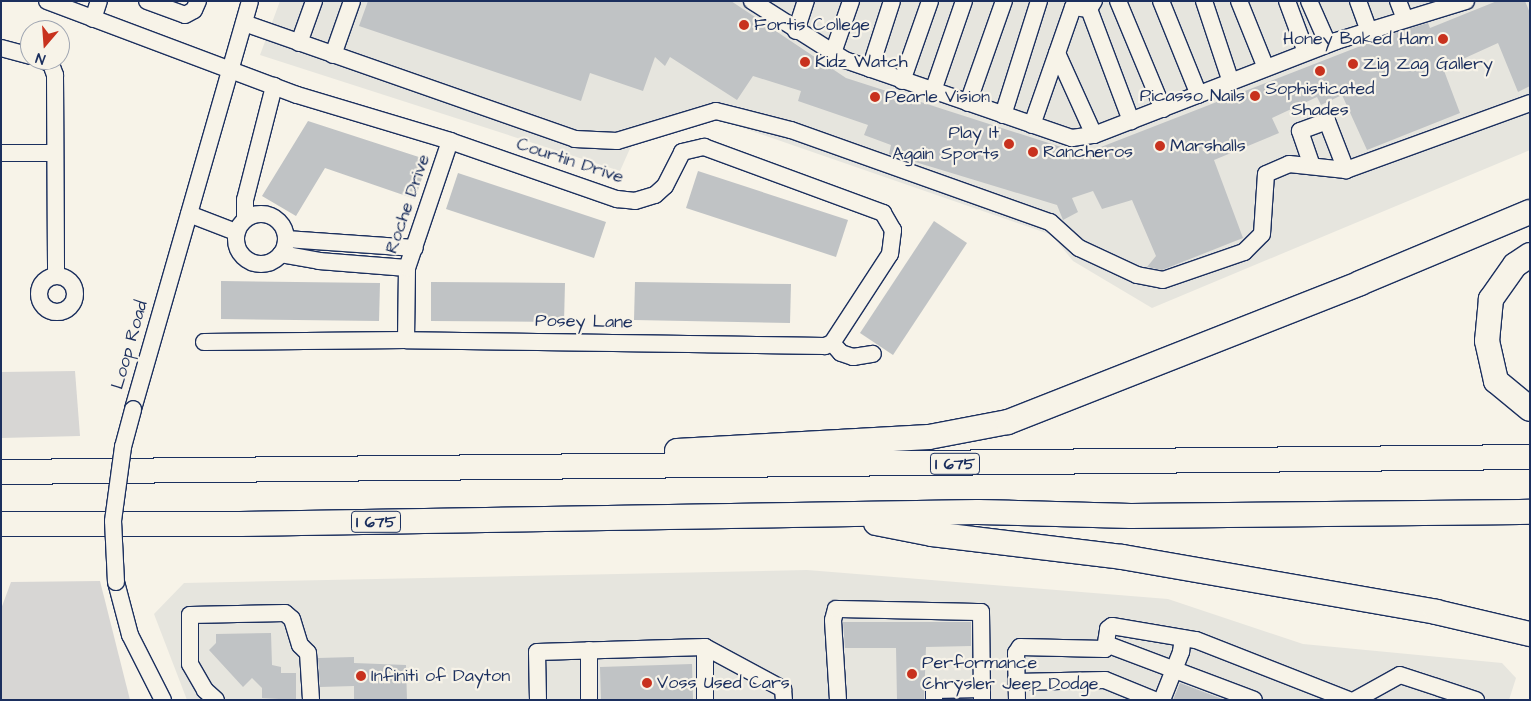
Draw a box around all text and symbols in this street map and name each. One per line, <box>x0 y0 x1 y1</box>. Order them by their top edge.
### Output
place label: Fortis College <box>754 14 870 36</box>
marker: Fortis College <box>738 19 750 31</box>
north arrow <box>20 20 70 70</box>
place label: Honey Baked Ham <box>1283 28 1433 50</box>
marker: Honey Baked Ham <box>1437 33 1449 45</box>
text: N <box>33 47 48 69</box>
place label: Kidz Watch <box>815 51 908 73</box>
place label: Zig Zag Gallery <box>1363 53 1493 75</box>
marker: Kidz Watch <box>799 56 811 68</box>
marker: Zig Zag Gallery <box>1347 58 1359 70</box>
marker: Sophisticated Shades <box>1314 65 1326 77</box>
place label: Sophisticated Shades <box>1265 79 1375 122</box>
place label: Picasso Nails <box>1140 85 1245 107</box>
place label: Pearle Vision <box>885 86 990 108</box>
marker: Picasso Nails <box>1249 90 1261 102</box>
marker: Pearle Vision <box>869 91 881 103</box>
place label: Play It Again Sports <box>892 123 999 166</box>
street label: Courtin Drive <box>514 133 626 189</box>
place label: Marshalls <box>1170 135 1246 157</box>
marker: Play It Again Sports <box>1003 138 1015 150</box>
marker: Marshalls <box>1154 140 1166 152</box>
place label: Rancheros <box>1043 141 1133 163</box>
marker: Rancheros <box>1027 146 1039 158</box>
street label: Roche Drive <box>381 152 435 256</box>
street label: Loop Road <box>107 298 153 392</box>
street label: Posey Lane <box>535 310 633 334</box>
road number: I 675 <box>929 450 981 478</box>
road number: I 675 <box>350 508 402 536</box>
place label: Performance Chrysler Jeep Dodge <box>922 653 1098 696</box>
place label: Infiniti of Dayton <box>371 665 510 687</box>
marker: Performance Chrysler Jeep Dodge <box>906 668 918 680</box>
marker: Infiniti of Dayton <box>355 670 367 682</box>
place label: Voss Used Cars <box>657 672 790 694</box>
marker: Voss Used Cars <box>641 677 653 689</box>

